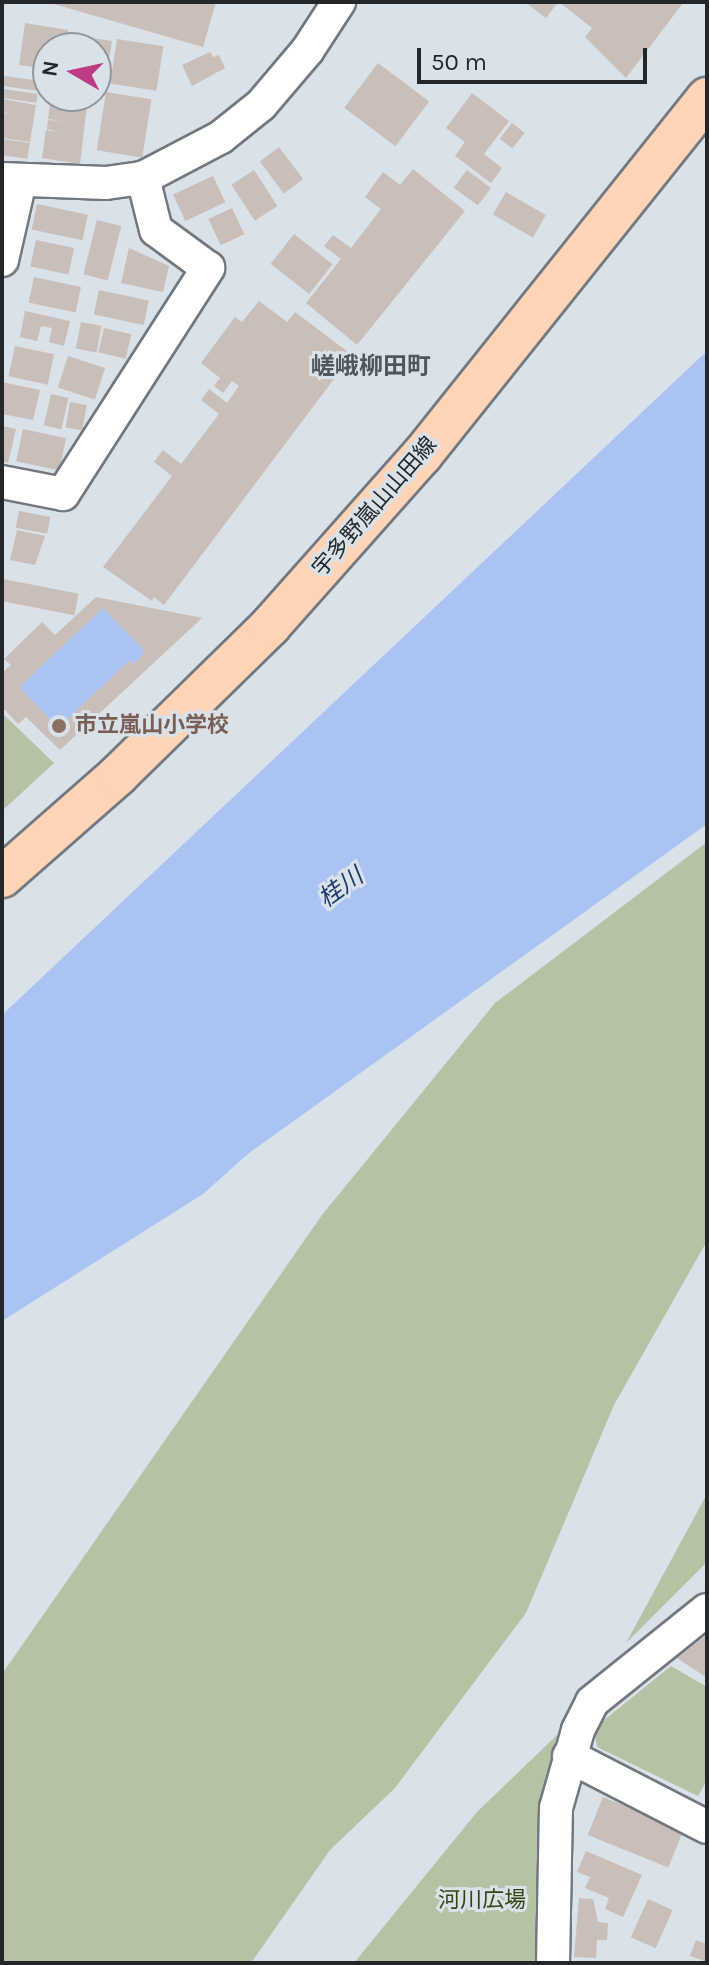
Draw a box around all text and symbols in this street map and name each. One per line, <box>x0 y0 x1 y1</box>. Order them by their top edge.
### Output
north arrow <box>32 32 112 112</box>
scale bar <box>421 32 651 82</box>
text: 50 m <box>431 48 487 76</box>
text: N <box>36 59 64 78</box>
district label: 嵯峨柳田町 <box>311 353 431 381</box>
street label: 宇多野嵐山山田線 <box>307 432 443 582</box>
place label: 市立嵐山小学校 <box>75 713 229 739</box>
marker: 市立嵐山小学校 <box>50 717 68 735</box>
water label: 桂川 <box>313 862 369 914</box>
park label: 河川広場 <box>438 1888 526 1914</box>

